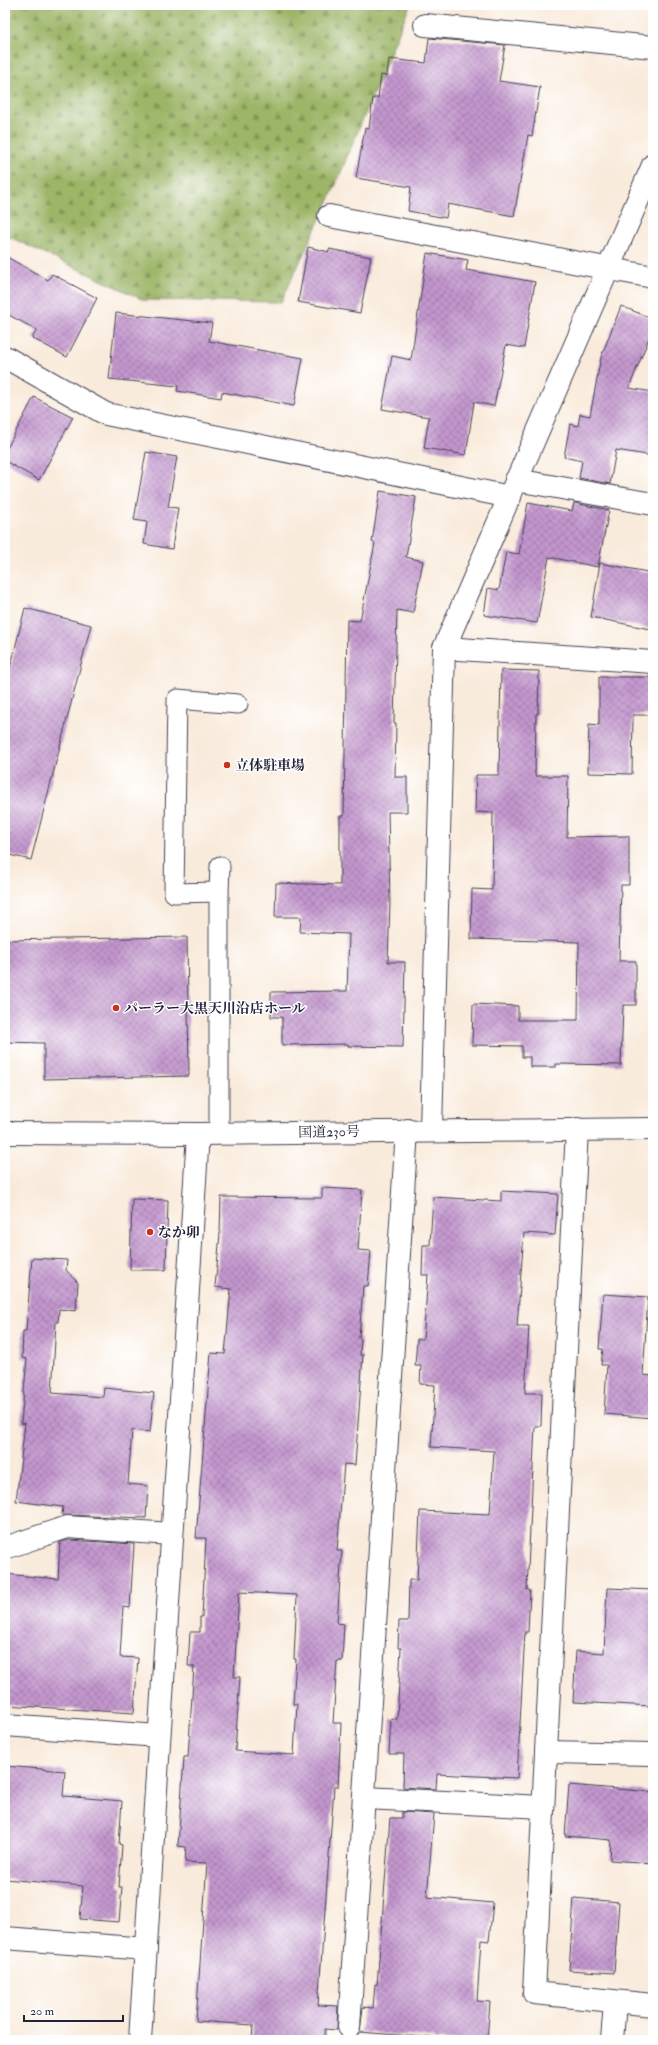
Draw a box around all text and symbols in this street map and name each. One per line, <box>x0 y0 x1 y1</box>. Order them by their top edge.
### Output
place label: 立体駐車場 <box>235 757 305 774</box>
marker: 立体駐車場 <box>222 760 232 770</box>
place label: パーラー大黒天川沿店ホール <box>124 1000 306 1017</box>
marker: パーラー大黒天川沿店ホール <box>111 1003 121 1013</box>
street label: 国道230号 <box>298 1123 360 1141</box>
place label: なか卯 <box>158 1224 200 1241</box>
marker: なか卯 <box>145 1227 155 1237</box>
scale bar <box>24 1997 123 2023</box>
text: 20 m <box>30 2004 55 2019</box>

